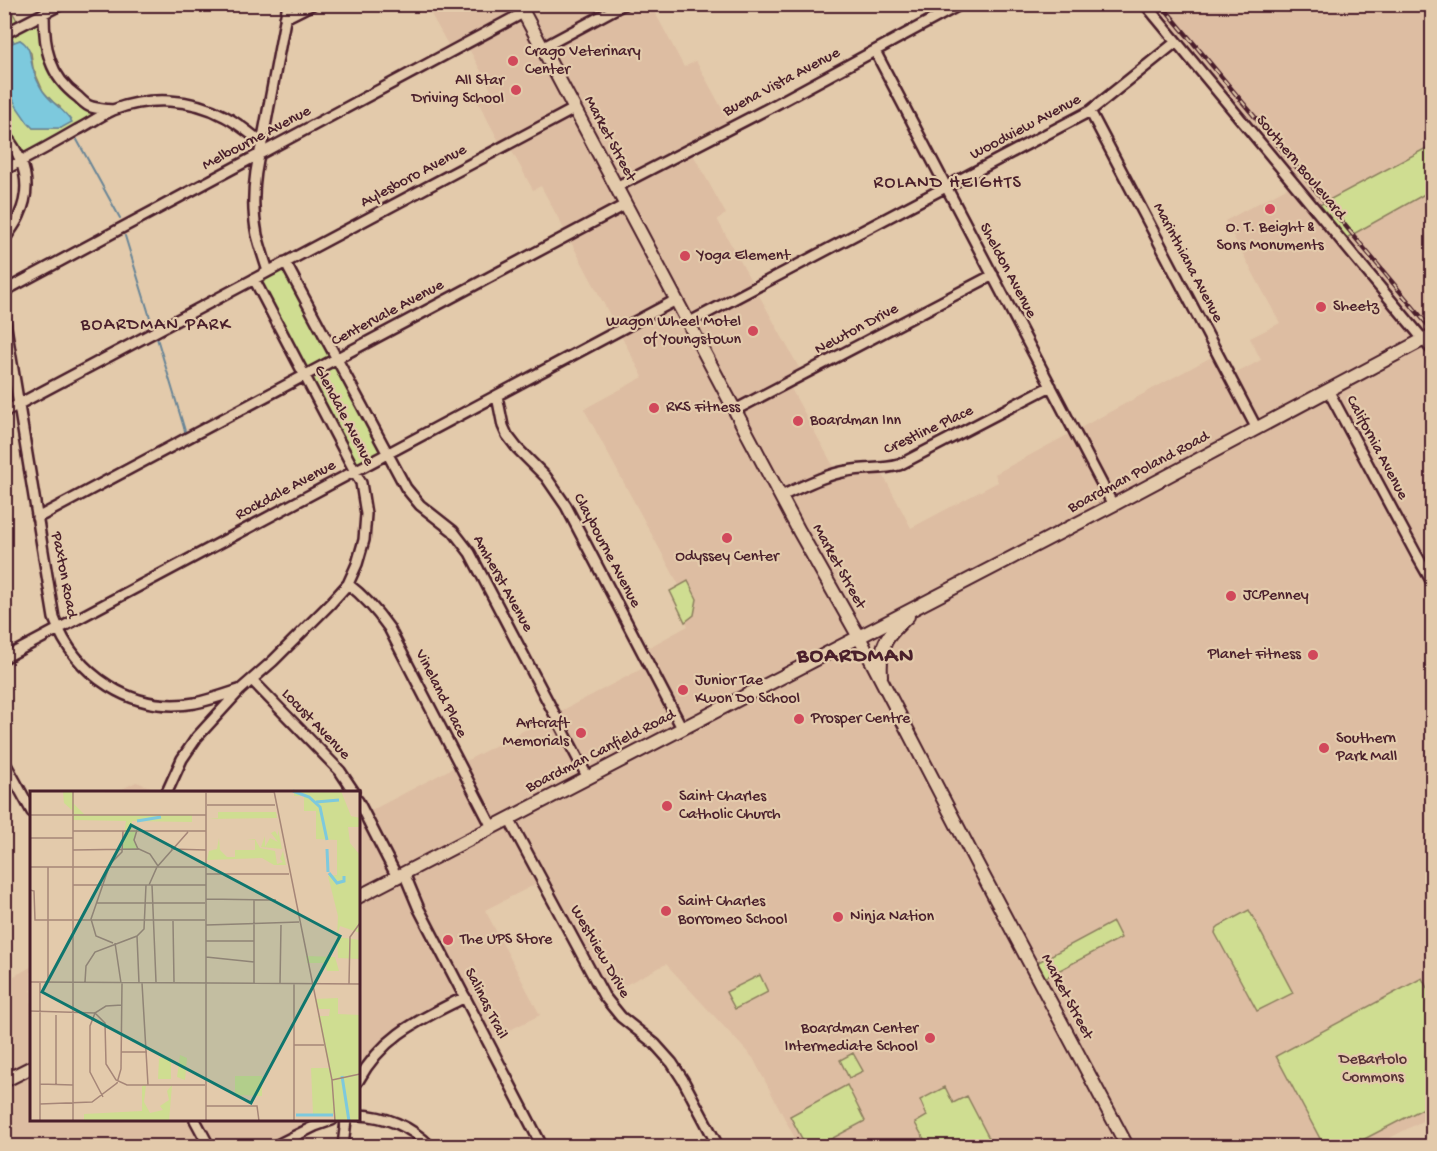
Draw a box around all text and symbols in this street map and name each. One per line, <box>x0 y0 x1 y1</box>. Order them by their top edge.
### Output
place label: Crago Veterinary Center <box>525 43 641 80</box>
street label: Buena Vista Avenue <box>719 44 844 122</box>
marker: Crago Veterinary Center <box>506 54 520 68</box>
place label: All Star Driving School <box>411 72 505 109</box>
marker: All Star Driving School <box>509 83 523 97</box>
street label: Woodview Avenue <box>967 90 1085 165</box>
street label: Market Street <box>579 93 640 186</box>
street label: Melbourne Avenue <box>199 102 315 176</box>
street label: Southern Boulevard <box>1251 112 1350 225</box>
street label: Aylesboro Avenue <box>358 141 471 213</box>
district label: ROLAND HEIGHTS <box>874 173 1022 194</box>
street label: Marinthiana Avenue <box>1147 200 1227 327</box>
marker: O. T. Beight & Sons Monuments <box>1263 202 1277 216</box>
place label: O. T. Beight & Sons Monuments <box>1216 219 1325 256</box>
street label: Sheldon Avenue <box>974 220 1040 322</box>
place label: Yoga Element <box>695 247 791 266</box>
marker: Yoga Element <box>678 249 692 263</box>
street label: Centervale Avenue <box>329 276 448 352</box>
place label: Sheetz <box>1333 298 1380 317</box>
street label: Newton Drive <box>812 300 903 360</box>
marker: Sheetz <box>1314 300 1328 314</box>
place label: Wagon Wheel Motel of Youngstown <box>606 313 741 350</box>
district label: BOARDMAN PARK <box>80 315 232 336</box>
marker: Wagon Wheel Motel of Youngstown <box>746 324 760 338</box>
street label: Glendale Avenue <box>308 362 378 470</box>
street label: California Avenue <box>1341 393 1412 504</box>
place label: RKS Fitness <box>666 399 741 418</box>
marker: RKS Fitness <box>647 401 661 415</box>
street label: Crestline Place <box>881 402 977 460</box>
place label: Boardman Inn <box>809 412 901 431</box>
marker: Boardman Inn <box>791 414 805 428</box>
street label: Boardman Poland Road <box>1064 427 1214 519</box>
street label: Rockdale Avenue <box>232 456 340 525</box>
street label: Claybourne Avenue <box>568 491 644 612</box>
street label: Market Street <box>807 521 870 614</box>
street label: Paxton Road <box>45 529 81 621</box>
marker: Odyssey Center <box>720 531 734 545</box>
street label: Amherst Avenue <box>468 532 537 636</box>
place label: Odyssey Center <box>675 548 780 567</box>
place label: JCPenney <box>1243 587 1309 606</box>
marker: JCPenney <box>1224 589 1238 603</box>
district label: BOARDMAN <box>796 644 915 670</box>
street label: Vineland Place <box>409 646 471 742</box>
place label: Planet Fitness <box>1207 646 1302 665</box>
marker: Planet Fitness <box>1306 648 1320 662</box>
place label: Junior Tae Kwon Do School <box>695 672 800 709</box>
marker: Junior Tae Kwon Do School <box>676 683 690 697</box>
street label: Locust Avenue <box>276 686 354 765</box>
street label: Boardman Canfield Road <box>522 705 680 798</box>
place label: Prosper Centre <box>810 710 911 729</box>
marker: Prosper Centre <box>792 712 806 726</box>
place label: Artcraft Memorials <box>503 715 570 752</box>
marker: Artcraft Memorials <box>574 726 588 740</box>
place label: Southern Park Mall <box>1335 730 1397 767</box>
marker: Southern Park Mall <box>1317 741 1331 755</box>
place label: Saint Charles Catholic Church <box>679 788 781 825</box>
inset map <box>30 791 360 1121</box>
marker: Saint Charles Catholic Church <box>660 799 674 813</box>
place label: Saint Charles Borromeo School <box>677 893 787 930</box>
street label: Westview Drive <box>565 902 634 1002</box>
marker: Saint Charles Borromeo School <box>659 904 673 918</box>
place label: Ninja Nation <box>850 908 934 927</box>
marker: Ninja Nation <box>831 910 845 924</box>
place label: The UPS Store <box>459 931 553 950</box>
marker: The UPS Store <box>441 933 455 947</box>
street label: Market Street <box>1036 951 1097 1044</box>
street label: Salinas Trail <box>459 965 511 1043</box>
place label: Boardman Center Intermediate School <box>785 1020 919 1057</box>
marker: Boardman Center Intermediate School <box>923 1031 937 1045</box>
park label: DeBartolo Commons <box>1338 1051 1407 1088</box>

